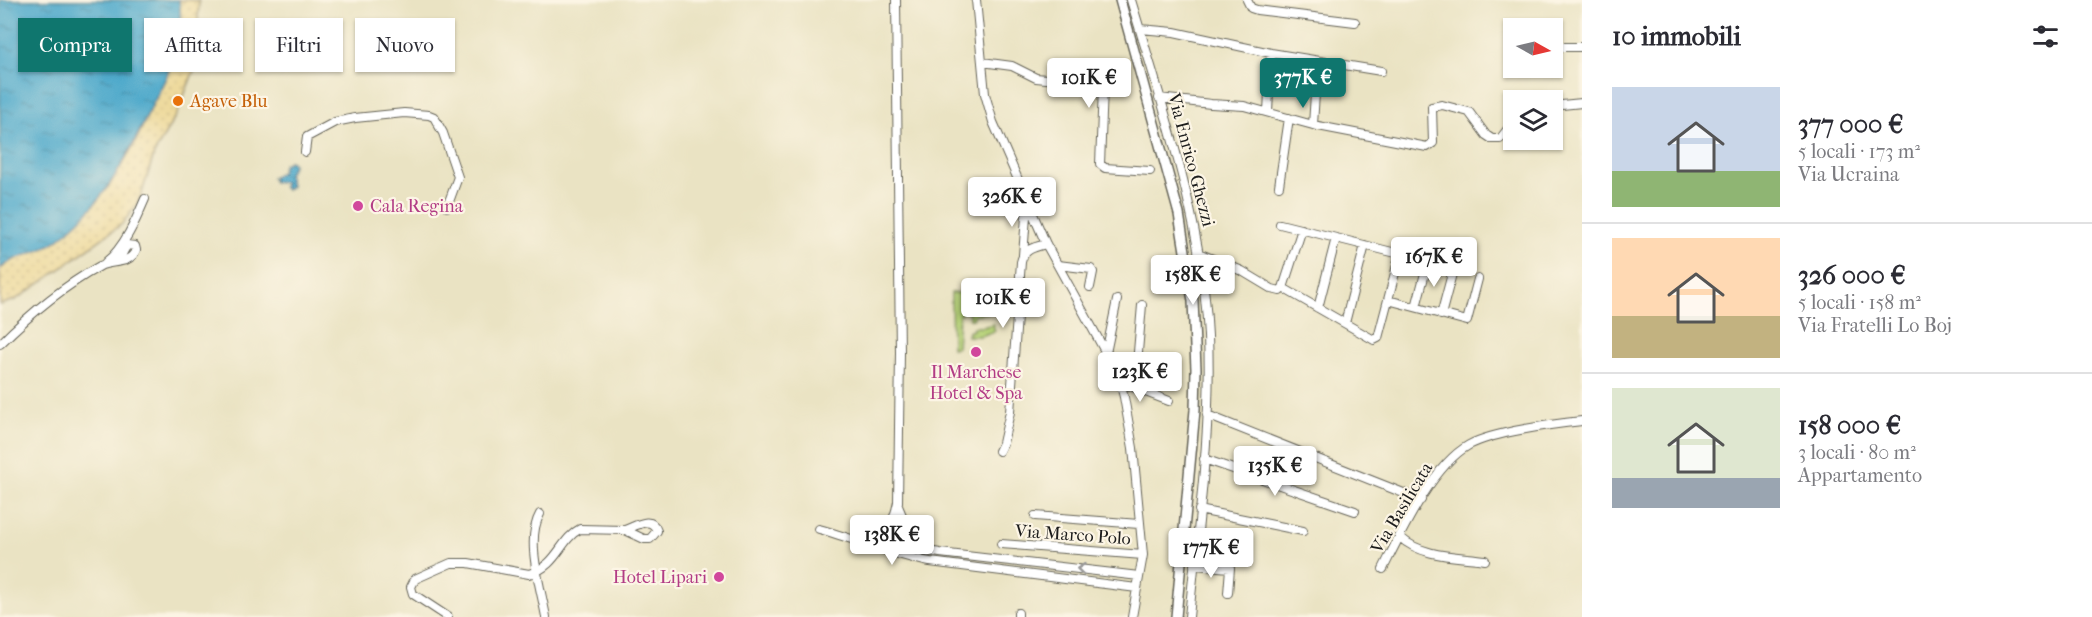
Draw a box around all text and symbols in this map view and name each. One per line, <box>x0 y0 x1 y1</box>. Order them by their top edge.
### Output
chip: Compra <box>18 18 132 72</box>
chip: Affitta <box>144 18 243 72</box>
chip: Filtri <box>255 18 343 72</box>
chip: Nuovo <box>355 18 455 72</box>
north arrow <box>1503 18 1563 78</box>
map controls <box>1503 18 1563 150</box>
icon: filters <box>2029 20 2062 53</box>
text: 10 immobili <box>1612 21 1741 52</box>
pin: 101K € <box>1040 58 1138 109</box>
pin: 377K € <box>1254 58 1352 109</box>
text: 101K € <box>1061 66 1117 89</box>
text: 377K € <box>1274 66 1332 89</box>
street label: Via Enrico Ghezzi <box>1163 90 1219 230</box>
button: layers <box>1503 90 1563 150</box>
place label: Agave Blu <box>189 91 267 112</box>
marker: Agave Blu <box>171 94 185 108</box>
text: 377 000 € <box>1798 109 1903 140</box>
icon: home <box>1660 111 1732 183</box>
text: 5 locali · 173 m² <box>1798 140 1920 163</box>
text: Via Ucraina <box>1798 163 1899 186</box>
pin: 326K € <box>963 177 1061 228</box>
text: 326K € <box>982 185 1042 208</box>
place label: Cala Regina <box>370 196 464 217</box>
marker: Cala Regina <box>351 199 365 213</box>
pin: 167K € <box>1385 237 1483 288</box>
text: 167K € <box>1405 245 1463 268</box>
pin: 158K € <box>1144 255 1242 306</box>
text: 326 000 € <box>1798 260 1906 291</box>
icon: home <box>1660 262 1732 334</box>
text: 158K € <box>1165 263 1221 286</box>
pin: 101K € <box>954 278 1052 329</box>
text: 101K € <box>975 286 1031 309</box>
text: 5 locali · 158 m² <box>1798 291 1921 314</box>
text: Via Fratelli Lo Boj <box>1798 314 1952 337</box>
marker: Il Marchese Hotel & Spa <box>969 345 983 359</box>
pin: 123K € <box>1091 352 1189 403</box>
text: 123K € <box>1112 360 1168 383</box>
place label: Il Marchese Hotel & Spa <box>929 362 1023 404</box>
text: 158 000 € <box>1798 410 1901 441</box>
icon: home <box>1660 412 1732 484</box>
text: 3 locali · 80 m² <box>1798 441 1916 464</box>
pin: 135K € <box>1226 446 1324 497</box>
text: 135K € <box>1248 454 1302 477</box>
street label: Via Basilicata <box>1366 458 1438 558</box>
text: Appartamento <box>1798 464 1922 487</box>
pin: 138K € <box>843 515 941 566</box>
street label: Via Marco Polo <box>1013 520 1132 550</box>
text: 138K € <box>864 523 920 546</box>
pin: 177K € <box>1162 528 1260 579</box>
text: 177K € <box>1182 536 1240 559</box>
one-way arrow <box>1077 563 1086 576</box>
place label: Hotel Lipari <box>613 567 708 588</box>
marker: Hotel Lipari <box>712 570 726 584</box>

